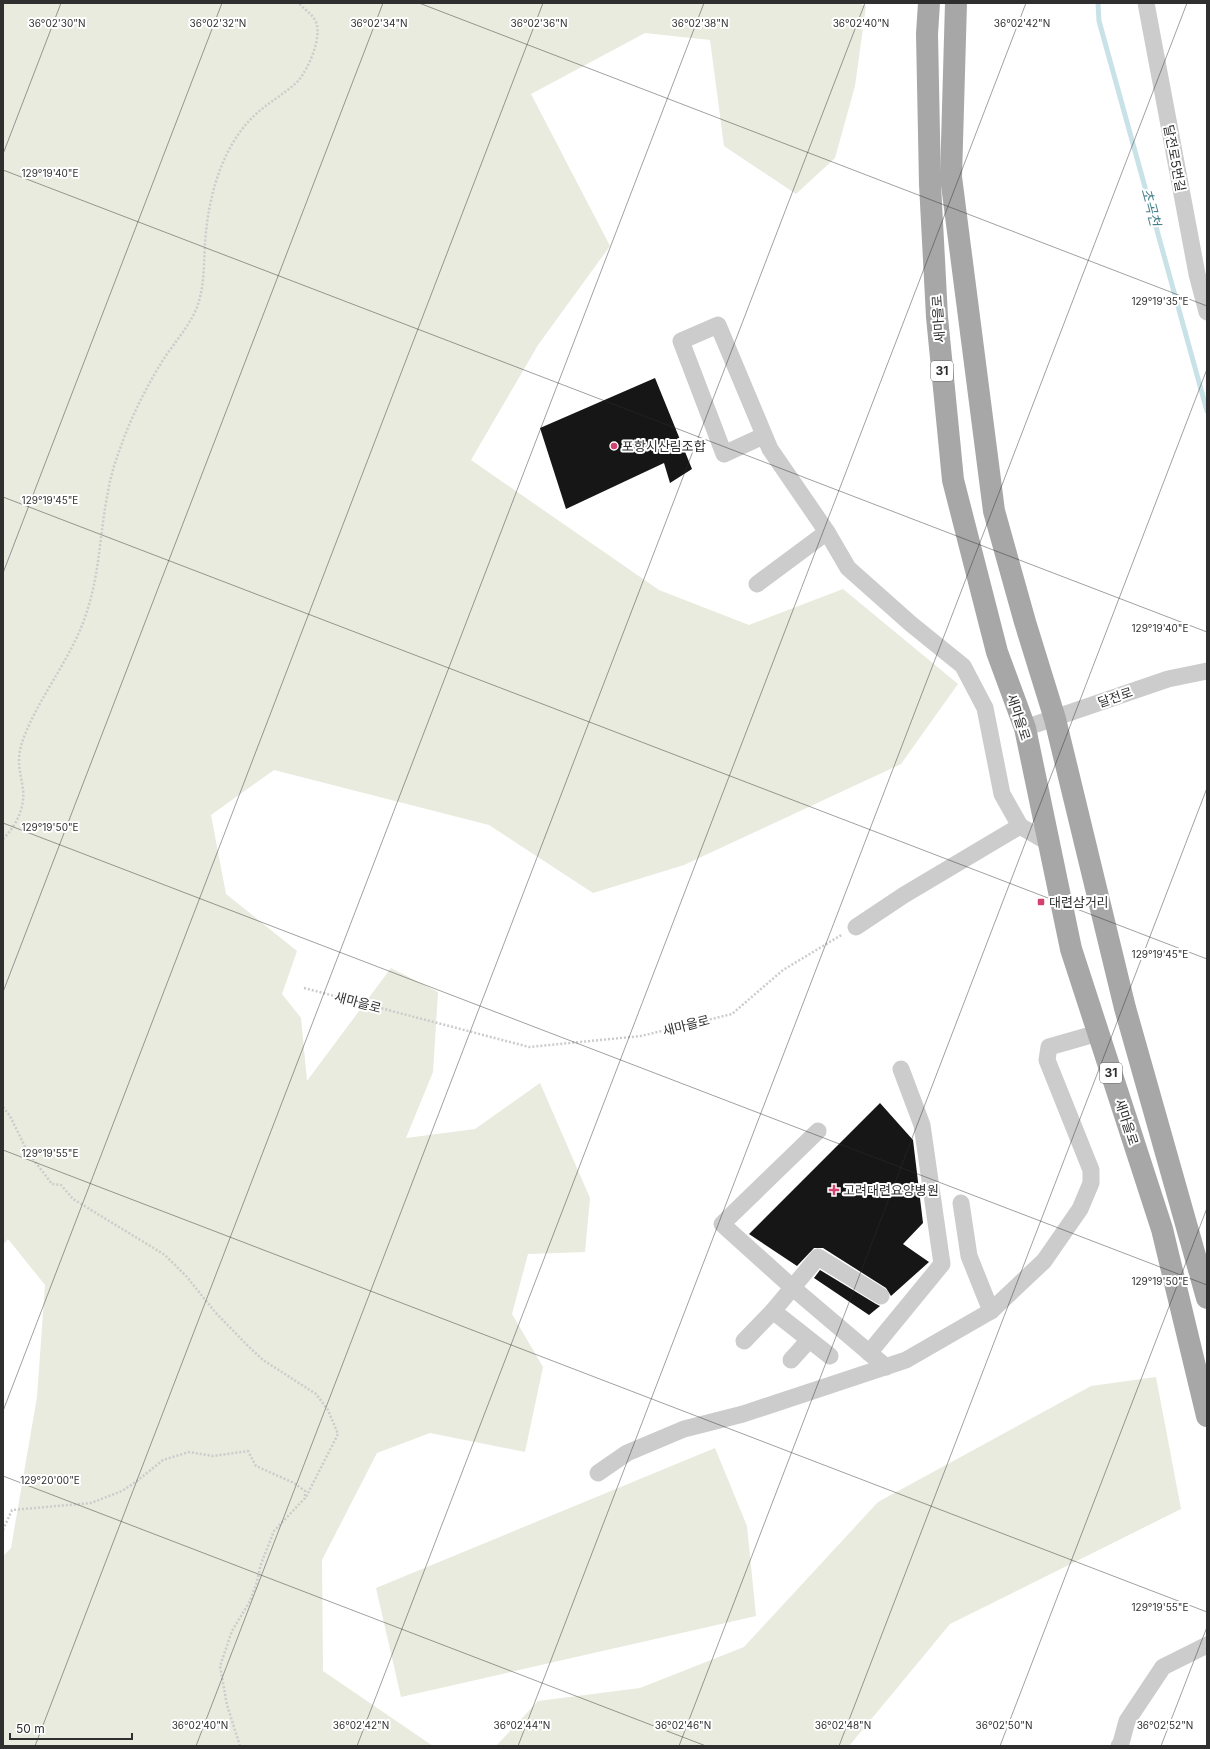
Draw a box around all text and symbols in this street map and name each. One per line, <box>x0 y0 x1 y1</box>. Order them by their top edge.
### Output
text: 36°02'30"N <box>28 17 86 29</box>
text: 36°02'32"N <box>190 17 246 29</box>
text: 36°02'34"N <box>350 17 408 29</box>
text: 36°02'36"N <box>511 17 567 29</box>
text: 36°02'38"N <box>672 17 728 29</box>
text: 36°02'40"N <box>833 17 889 29</box>
text: 36°02'42"N <box>994 17 1050 29</box>
street label: 달전로5번길 <box>1161 123 1189 193</box>
text: 129°19'40"E <box>21 167 79 179</box>
water label: 초곡천 <box>1138 186 1165 229</box>
street label: 새마을로 <box>928 295 948 343</box>
text: 129°19'35"E <box>1131 295 1189 307</box>
road number: 31 <box>931 361 953 381</box>
place label: 포항시산림조합 <box>622 438 706 454</box>
marker: 포항시산림조합 <box>609 441 619 451</box>
text: 129°19'45"E <box>22 494 78 506</box>
text: 129°19'40"E <box>1131 622 1189 634</box>
street label: 달전로 <box>1095 684 1135 710</box>
street label: 새마을로 <box>1004 692 1034 742</box>
text: 129°19'50"E <box>21 821 79 833</box>
place label: 대련삼거리 <box>1049 894 1109 910</box>
marker: 대련삼거리 <box>1036 897 1046 907</box>
text: 129°19'45"E <box>1132 948 1188 960</box>
street label: 새마을로 <box>333 988 383 1016</box>
street label: 새마을로 <box>661 1011 711 1039</box>
road number: 31 <box>1100 1063 1122 1083</box>
street label: 새마을로 <box>1112 1097 1142 1147</box>
text: 129°19'55"E <box>21 1147 79 1159</box>
place label: 고려대련요양병원 <box>843 1182 939 1198</box>
marker: 고려대련요양병원 <box>828 1184 840 1196</box>
text: 129°19'50"E <box>1131 1275 1189 1287</box>
text: 129°20'00"E <box>20 1474 80 1486</box>
text: 129°19'55"E <box>1131 1601 1189 1613</box>
scale bar <box>10 1715 132 1741</box>
text: 36°02'40"N <box>172 1719 228 1731</box>
text: 36°02'42"N <box>333 1719 389 1731</box>
text: 36°02'44"N <box>494 1719 550 1731</box>
text: 36°02'46"N <box>655 1719 711 1731</box>
text: 36°02'48"N <box>815 1719 871 1731</box>
text: 36°02'50"N <box>976 1719 1032 1731</box>
text: 36°02'52"N <box>1137 1719 1193 1731</box>
text: 50 m <box>16 1721 45 1736</box>

